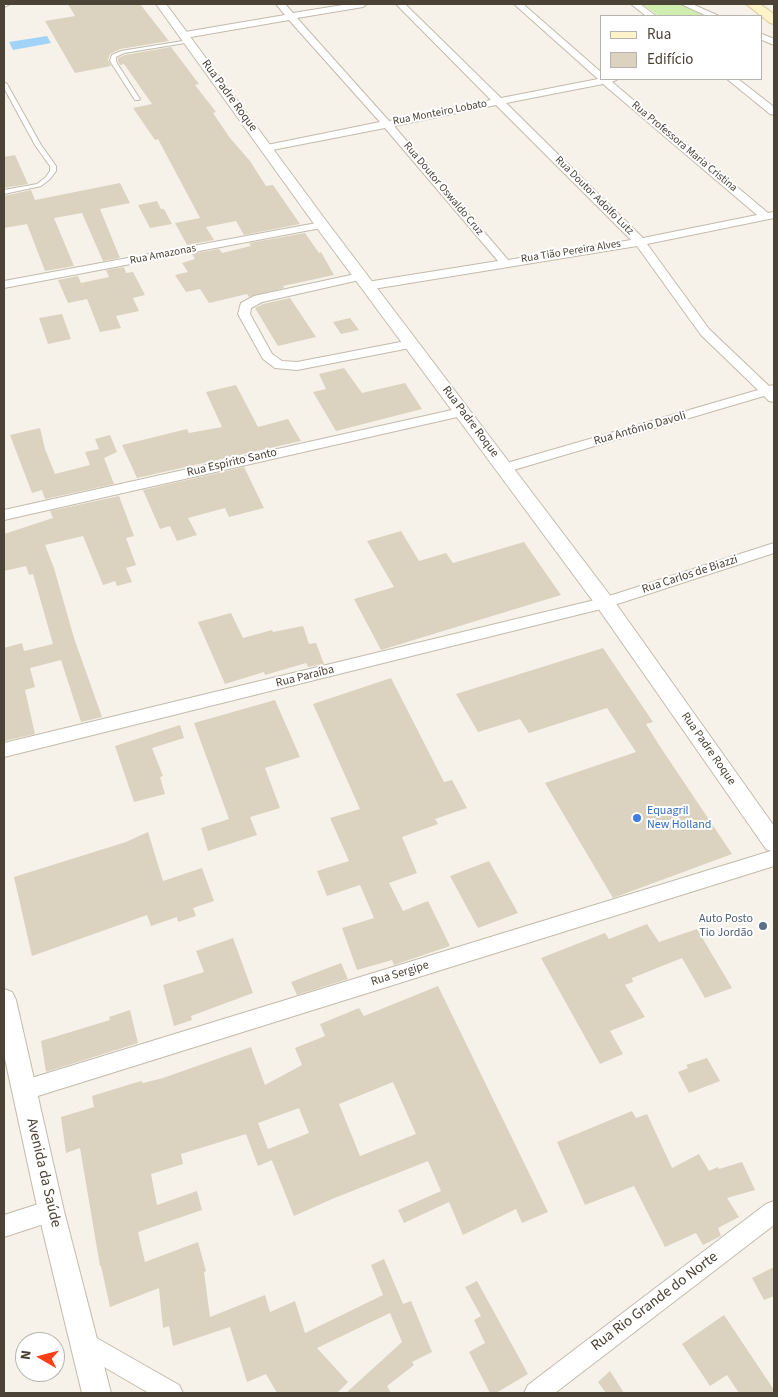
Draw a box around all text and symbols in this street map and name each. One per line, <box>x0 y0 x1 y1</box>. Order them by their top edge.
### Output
legend <box>600 15 763 80</box>
text: Rua <box>647 24 671 45</box>
text: Edifício <box>647 49 694 70</box>
street label: Rua Padre Roque <box>198 57 260 135</box>
street label: Rua Monteiro Lobato <box>392 97 488 129</box>
street label: Rua Professora Maria Cristina <box>628 99 740 195</box>
street label: Rua Doutor Oswaldo Cruz <box>400 140 486 238</box>
street label: Rua Doutor Adolfo Lutz <box>552 154 636 238</box>
street label: Rua Tião Pereira Alves <box>520 238 622 266</box>
street label: Rua Amazonas <box>129 242 197 268</box>
street label: Rua Padre Roque <box>439 384 501 460</box>
street label: Rua Antônio Davoli <box>592 409 688 449</box>
street label: Rua Espírito Santo <box>186 446 278 480</box>
street label: Rua Carlos de Biazzi <box>640 553 740 597</box>
street label: Rua Paraíba <box>274 663 336 691</box>
street label: Rua Padre Roque <box>678 710 738 788</box>
place label: Equagril New Holland <box>647 804 712 832</box>
marker: Equagril New Holland <box>631 812 643 824</box>
place label: Auto Posto Tio Jordão <box>699 912 753 940</box>
marker: Auto Posto Tio Jordão <box>757 920 769 932</box>
street label: Rua Sergipe <box>369 958 431 990</box>
street label: Avenida da Saúde <box>22 1117 64 1229</box>
street label: Rua Rio Grande do Norte <box>588 1248 722 1356</box>
north arrow <box>15 1332 65 1382</box>
text: N <box>16 1349 37 1361</box>

